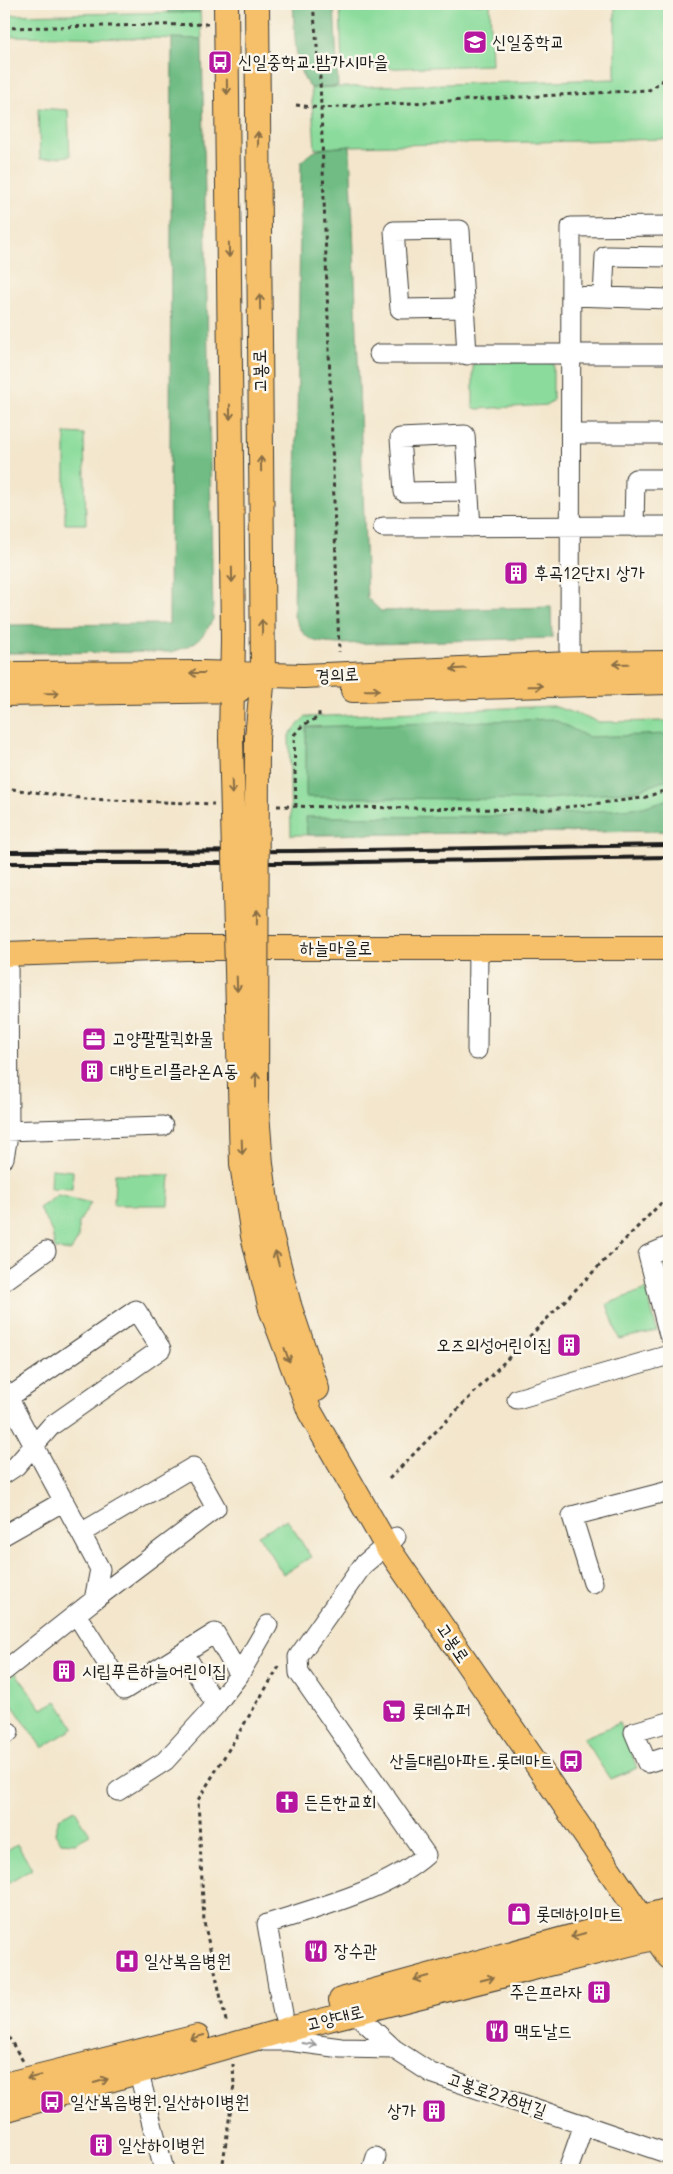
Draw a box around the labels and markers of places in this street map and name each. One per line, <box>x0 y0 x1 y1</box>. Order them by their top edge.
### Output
school or university icon: 신일중학교 <box>462 29 488 55</box>
place label: 신일중학교 <box>492 29 564 53</box>
bus stop icon: 신일중학교.밤가시마을 <box>207 49 233 75</box>
place label: 신일중학교.밤가시마을 <box>238 49 388 73</box>
building icon: 후곡12단지 상가 <box>503 560 529 586</box>
place label: 후곡12단지 상가 <box>534 560 645 584</box>
office icon: 고양팔팔퀵화물 <box>81 1026 107 1052</box>
place label: 고양팔팔퀵화물 <box>112 1026 213 1050</box>
building icon: 대방트리플라온A동 <box>79 1058 105 1084</box>
place label: 대방트리플라온A동 <box>110 1058 238 1082</box>
place label: 오즈의성어린이집 <box>436 1332 552 1356</box>
building icon: 오즈의성어린이집 <box>556 1332 582 1358</box>
building icon: 시립푸른하늘어린이집 <box>51 1658 77 1684</box>
place label: 시립푸른하늘어린이집 <box>82 1658 227 1682</box>
supermarket icon: 롯데슈퍼 <box>381 1698 407 1724</box>
place label: 롯데슈퍼 <box>412 1698 470 1722</box>
place label: 산들대림아파트.롯데마트 <box>389 1748 554 1772</box>
bus stop icon: 산들대림아파트.롯데마트 <box>558 1748 584 1774</box>
church icon: 든든한교회 <box>274 1789 300 1815</box>
place label: 든든한교회 <box>304 1789 376 1813</box>
shop icon: 롯데하이마트 <box>506 1901 532 1927</box>
place label: 롯데하이마트 <box>536 1901 623 1925</box>
restaurant icon: 장수관 <box>303 1938 329 1964</box>
place label: 장수관 <box>334 1938 377 1962</box>
hospital icon: 일산복음병원 <box>114 1948 140 1974</box>
place label: 일산복음병원 <box>144 1948 231 1972</box>
place label: 주은프라자 <box>510 1979 583 2003</box>
building icon: 주은프라자 <box>586 1979 612 2005</box>
restaurant icon: 맥도날드 <box>484 2018 510 2044</box>
place label: 맥도날드 <box>514 2018 572 2042</box>
bus stop icon: 일산복음병원.일산하이병원 <box>39 2089 65 2115</box>
place label: 일산복음병원.일산하이병원 <box>70 2089 249 2113</box>
place label: 상가 <box>387 2098 417 2122</box>
building icon: 상가 <box>421 2098 447 2124</box>
building icon: 일산하이병원 <box>88 2132 114 2158</box>
place label: 일산하이병원 <box>118 2132 205 2156</box>

